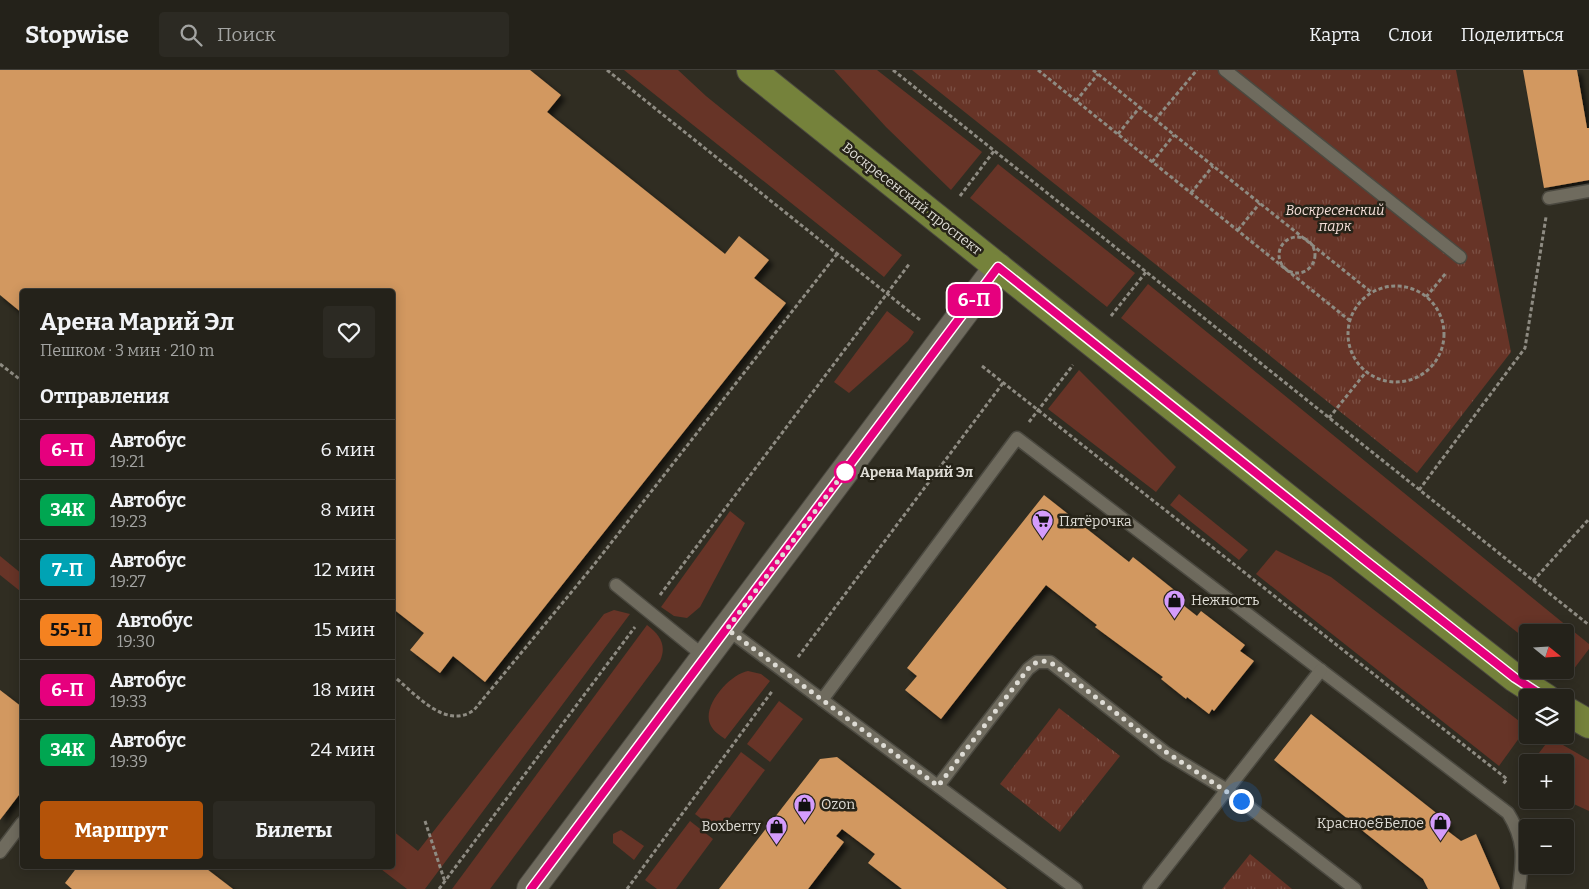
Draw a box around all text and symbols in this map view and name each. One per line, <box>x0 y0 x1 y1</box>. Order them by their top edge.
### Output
search box <box>159 12 509 57</box>
text: Stopwise <box>25 21 129 49</box>
icon: search <box>177 21 205 49</box>
text: Поиск <box>217 23 276 46</box>
text: Карта <box>1309 24 1360 46</box>
text: Слои <box>1388 24 1433 46</box>
text: Поделиться <box>1461 24 1564 46</box>
street label: Воскресенский проспект <box>839 139 985 259</box>
park label: Воскресенский парк <box>1285 202 1385 235</box>
line badge: 6-П <box>945 284 1003 316</box>
text: 6-П <box>958 289 990 311</box>
button: heart <box>323 306 375 358</box>
text: Арена Марий Эл <box>40 308 234 336</box>
text: Пешком · 3 мин · 210 m <box>40 341 214 360</box>
text: Отправления <box>40 385 169 408</box>
text: Автобус <box>110 429 186 452</box>
text: 6 мин <box>321 438 375 461</box>
text: 6-П <box>51 439 84 461</box>
text: 19:21 <box>110 452 144 471</box>
marker: Арена Марий Эл <box>834 461 856 483</box>
place label: Арена Марий Эл <box>860 464 973 481</box>
text: Автобус <box>110 489 186 512</box>
text: 8 мин <box>320 498 375 521</box>
text: 34К <box>50 499 85 521</box>
supermarket icon: Пятёрочка <box>1031 509 1055 540</box>
text: 19:23 <box>110 512 147 531</box>
place label: Пятёрочка <box>1059 513 1132 530</box>
text: Автобус <box>110 549 186 572</box>
text: 12 мин <box>314 558 375 581</box>
text: 7-П <box>52 559 83 581</box>
text: 19:27 <box>110 572 146 591</box>
shop icon: Нежность <box>1163 588 1187 619</box>
place label: Нежность <box>1191 592 1259 609</box>
text: Автобус <box>117 609 193 632</box>
text: 15 мин <box>314 618 375 641</box>
text: 55-П <box>50 619 92 641</box>
north arrow <box>1519 624 1574 679</box>
map controls <box>1519 624 1574 874</box>
text: 19:30 <box>117 632 155 651</box>
text: Автобус <box>110 669 186 692</box>
text: 18 мин <box>313 678 375 701</box>
text: 6-П <box>51 679 84 701</box>
button: layers <box>1519 689 1574 744</box>
text: 19:33 <box>110 692 147 711</box>
text: Автобус <box>110 729 186 752</box>
text: 24 мин <box>310 738 375 761</box>
text: 34К <box>50 739 85 761</box>
text: 19:39 <box>110 752 148 771</box>
button: + <box>1519 754 1574 809</box>
your location <box>1229 789 1254 814</box>
shop icon: Ozon <box>793 792 817 823</box>
place label: Ozon <box>821 796 855 813</box>
button: Маршрут <box>40 801 203 859</box>
button: Билеты <box>213 801 375 859</box>
shop icon: Красное&Белое <box>1428 811 1452 842</box>
shop icon: Boxberry <box>765 814 789 845</box>
place label: Красное&Белое <box>1317 815 1424 832</box>
place label: Boxberry <box>702 818 762 835</box>
button: − <box>1519 819 1574 874</box>

